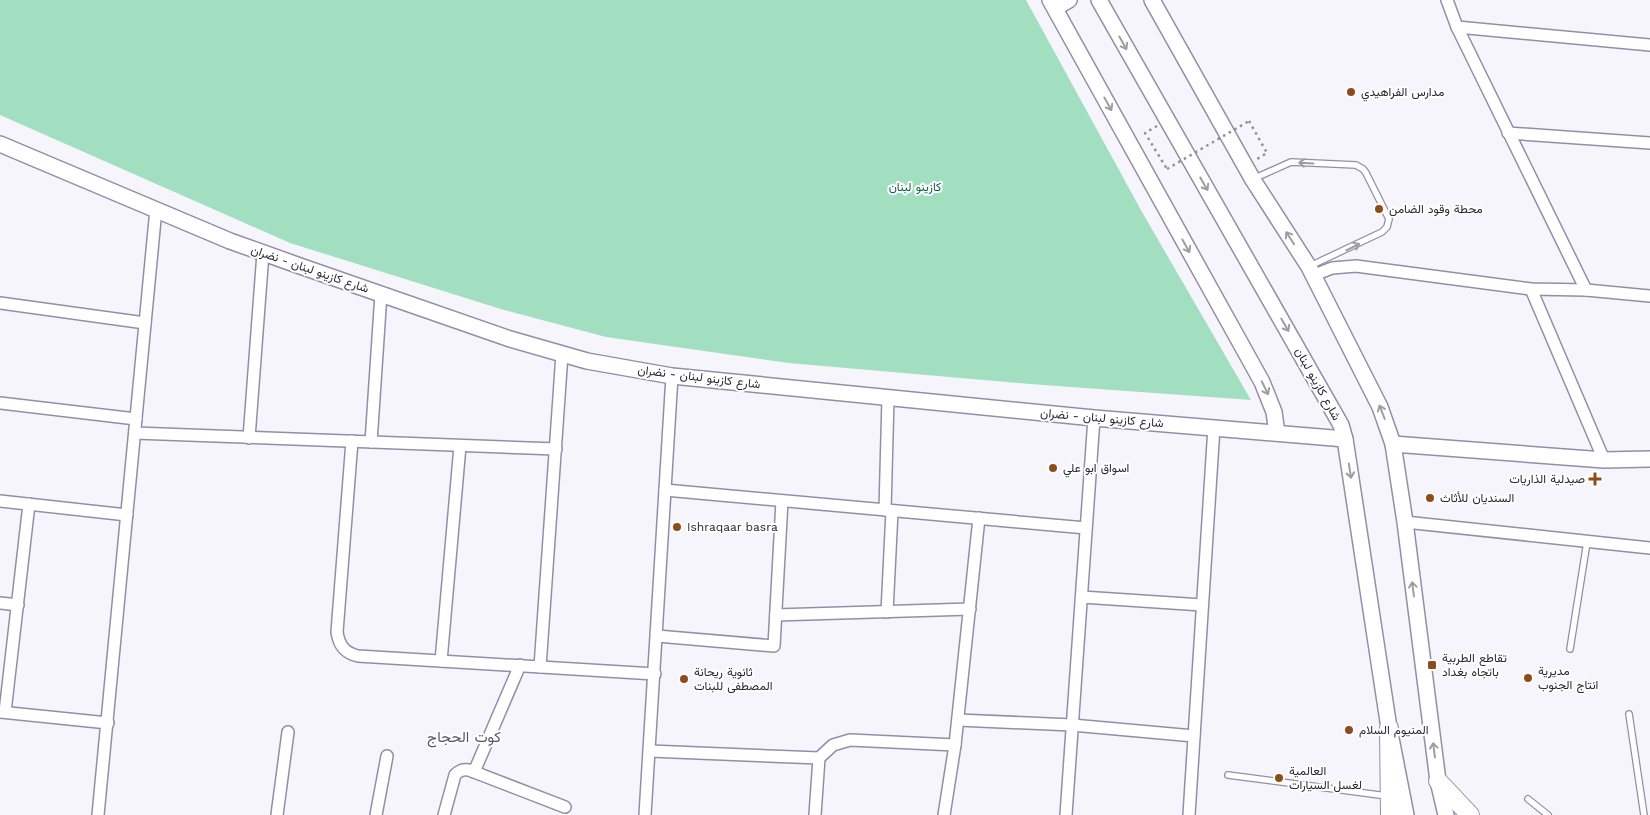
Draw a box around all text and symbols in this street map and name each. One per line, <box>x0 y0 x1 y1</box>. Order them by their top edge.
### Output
one-way arrow <box>1118 35 1128 50</box>
place label: مدارس الفراهيدي <box>1361 85 1444 102</box>
marker: مدارس الفراهيدي <box>1345 86 1357 98</box>
one-way arrow <box>1103 96 1113 111</box>
one-way arrow <box>1298 158 1314 168</box>
one-way arrow <box>1199 176 1209 190</box>
park label: كازينو لبنان <box>889 180 941 195</box>
place label: محطة وقود الضامن <box>1389 202 1483 217</box>
marker: محطة وقود الضامن <box>1373 203 1385 215</box>
one-way arrow <box>1285 231 1295 245</box>
one-way arrow <box>1182 238 1192 253</box>
street label: شارع كازينو لبنان - نضران <box>249 242 371 298</box>
one-way arrow <box>1345 242 1360 251</box>
one-way arrow <box>1280 317 1290 331</box>
street label: شارع كازينو لبنان <box>1291 345 1344 424</box>
street label: شارع كازينو لبنان - نضران <box>637 363 761 393</box>
one-way arrow <box>1261 380 1270 395</box>
one-way arrow <box>1377 405 1386 420</box>
street label: شارع كازينو لبنان - نضران <box>1040 406 1164 432</box>
place label: اسواق ابو علي <box>1063 461 1129 478</box>
marker: اسواق ابو علي <box>1047 462 1059 474</box>
one-way arrow <box>1346 463 1356 479</box>
place label: صيدلية الذاريات <box>1509 472 1585 487</box>
marker: صيدلية الذاريات <box>1589 473 1601 485</box>
place label: السنديان للأثاث <box>1440 491 1514 505</box>
marker: السنديان للأثاث <box>1424 492 1436 504</box>
place label: Ishraqaar basra <box>687 520 778 534</box>
marker: Ishraqaar basra <box>671 521 683 533</box>
one-way arrow <box>1408 581 1418 597</box>
place label: تقاطع الطربية باتجاه بغداد <box>1442 651 1507 679</box>
marker: تقاطع الطربية باتجاه بغداد <box>1426 659 1438 671</box>
place label: مديرية انتاج الجنوب <box>1538 664 1598 694</box>
place label: ثانوية ريحانة المصطفى للبنات <box>694 665 773 694</box>
marker: مديرية انتاج الجنوب <box>1522 672 1534 684</box>
marker: ثانوية ريحانة المصطفى للبنات <box>678 673 690 685</box>
place label: المنيوم السلام <box>1359 723 1428 738</box>
marker: المنيوم السلام <box>1343 724 1355 736</box>
district label: كوت الحجاج <box>427 728 501 748</box>
one-way arrow <box>1429 742 1439 758</box>
place label: العالمية لغسل السيارات <box>1289 764 1362 793</box>
marker: العالمية لغسل السيارات <box>1273 772 1285 784</box>

